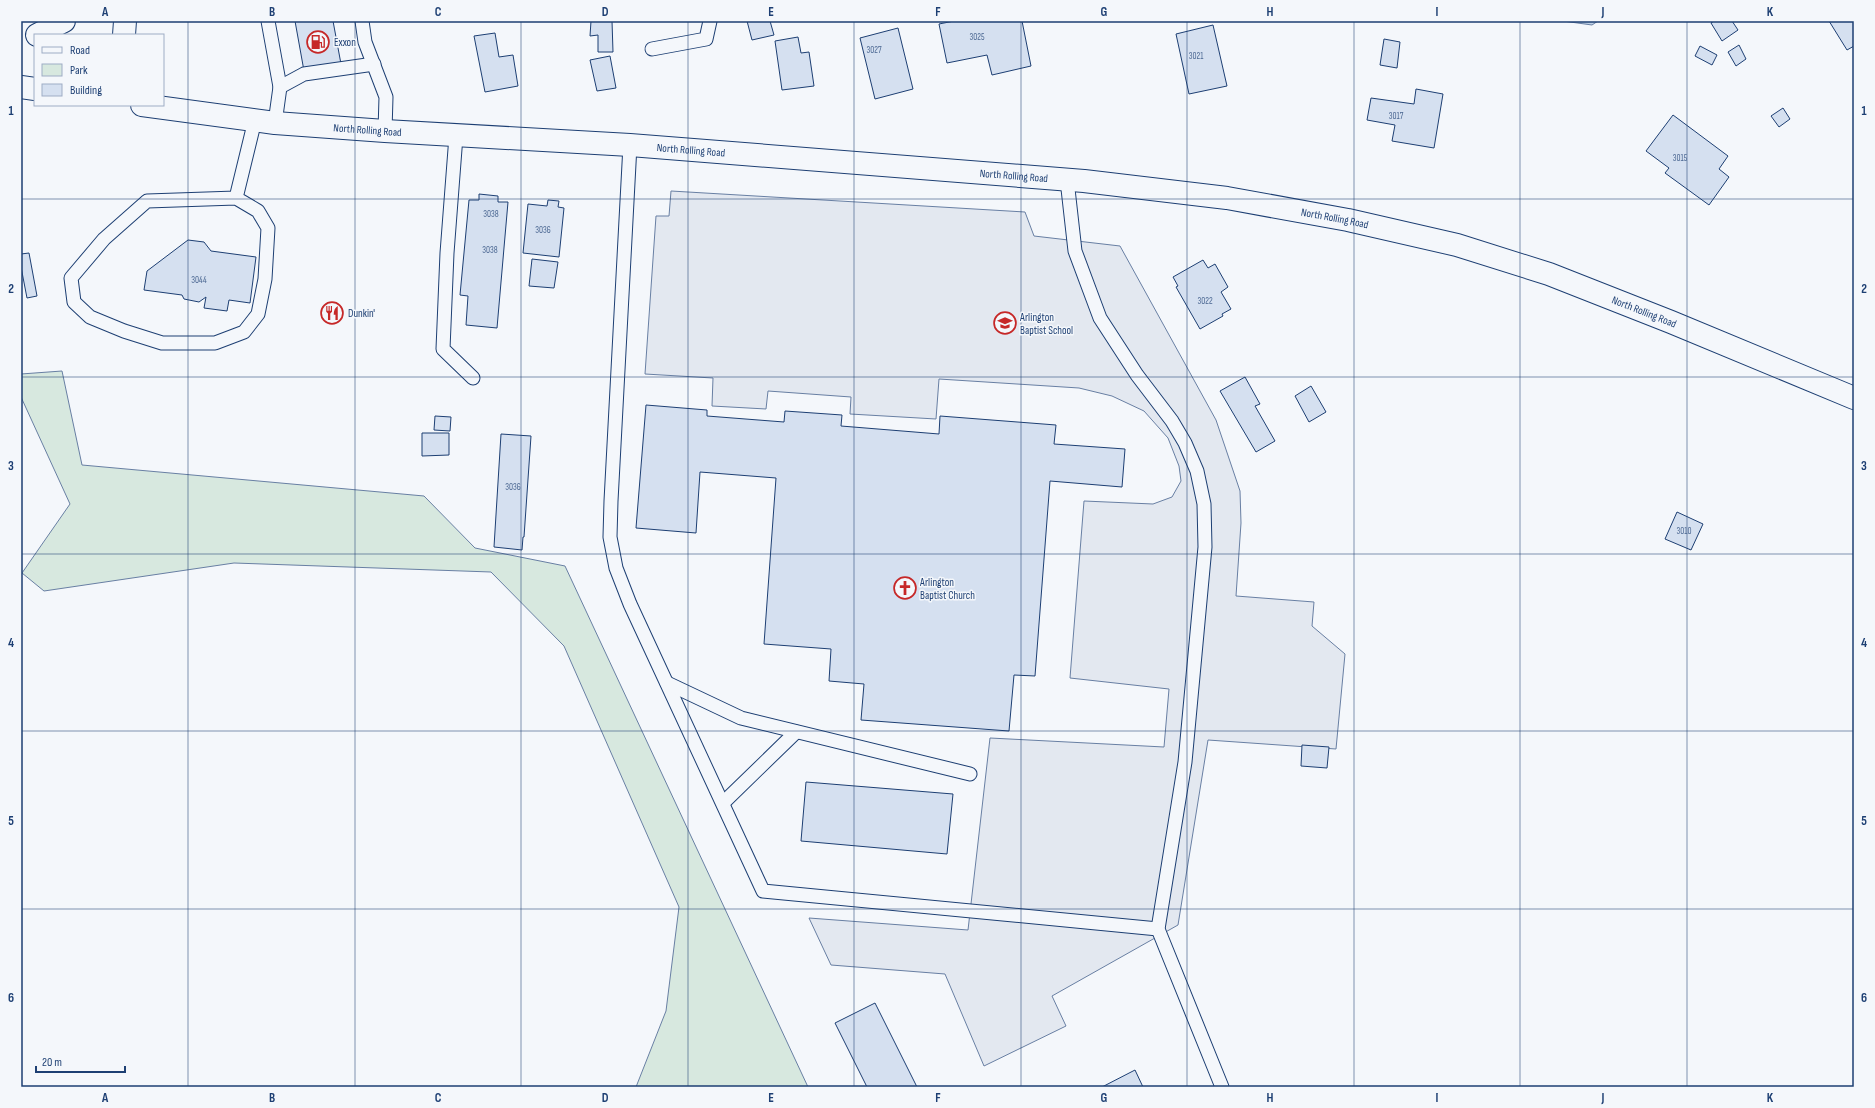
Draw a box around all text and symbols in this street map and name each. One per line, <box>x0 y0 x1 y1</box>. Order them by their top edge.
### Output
text: A <box>101 4 109 20</box>
text: B <box>269 4 275 20</box>
text: C <box>435 4 442 20</box>
text: D <box>602 4 609 20</box>
text: E <box>768 4 774 20</box>
text: F <box>935 4 941 20</box>
text: G <box>1101 4 1108 20</box>
text: H <box>1267 4 1274 20</box>
text: I <box>1436 4 1439 20</box>
text: J <box>1601 4 1605 20</box>
text: K <box>1767 4 1774 20</box>
fuel station icon: Exxon <box>305 29 331 55</box>
house number: 3025 <box>969 32 985 43</box>
legend <box>34 34 164 106</box>
place label: Exxon <box>334 36 356 49</box>
text: Road <box>70 43 90 58</box>
house number: 3027 <box>866 45 882 56</box>
house number: 3021 <box>1189 51 1204 62</box>
text: Park <box>70 63 88 78</box>
text: Building <box>70 83 102 98</box>
text: 1 <box>8 103 14 119</box>
text: 1 <box>1861 103 1867 119</box>
house number: 3017 <box>1389 111 1404 122</box>
street label: North Rolling Road <box>333 121 402 138</box>
street label: North Rolling Road <box>656 141 726 159</box>
house number: 3015 <box>1673 153 1688 164</box>
street label: North Rolling Road <box>979 166 1049 185</box>
street label: North Rolling Road <box>1300 205 1370 231</box>
house number: 3038 <box>483 209 499 220</box>
house number: 3036 <box>535 225 551 236</box>
house number: 3038 <box>482 245 498 256</box>
house number: 3044 <box>191 275 207 286</box>
text: 2 <box>8 281 14 297</box>
text: 2 <box>1861 281 1867 297</box>
street label: North Rolling Road <box>1610 293 1679 330</box>
house number: 3022 <box>1197 296 1213 307</box>
restaurant icon: Dunkin' <box>319 300 345 326</box>
place label: Dunkin' <box>348 307 375 320</box>
school or university icon: Arlington Baptist School <box>992 310 1018 336</box>
place label: Arlington Baptist School <box>1019 311 1073 337</box>
text: 3 <box>8 458 14 474</box>
text: 3 <box>1861 458 1867 474</box>
house number: 3036 <box>505 482 521 493</box>
house number: 3010 <box>1677 526 1691 537</box>
church icon: Arlington Baptist Church <box>892 575 918 601</box>
place label: Arlington Baptist Church <box>919 576 975 602</box>
text: 4 <box>8 635 14 651</box>
text: 4 <box>1861 635 1867 651</box>
text: 5 <box>8 813 14 829</box>
text: 5 <box>1861 813 1867 829</box>
text: 6 <box>8 990 14 1006</box>
text: 6 <box>1861 990 1867 1006</box>
scale bar <box>36 1048 125 1074</box>
text: 20 m <box>42 1055 62 1070</box>
text: A <box>101 1090 109 1106</box>
text: B <box>269 1090 275 1106</box>
text: C <box>435 1090 442 1106</box>
text: D <box>602 1090 609 1106</box>
text: E <box>768 1090 774 1106</box>
text: F <box>935 1090 941 1106</box>
text: G <box>1101 1090 1108 1106</box>
text: H <box>1267 1090 1274 1106</box>
text: I <box>1436 1090 1439 1106</box>
text: J <box>1601 1090 1605 1106</box>
text: K <box>1767 1090 1774 1106</box>

